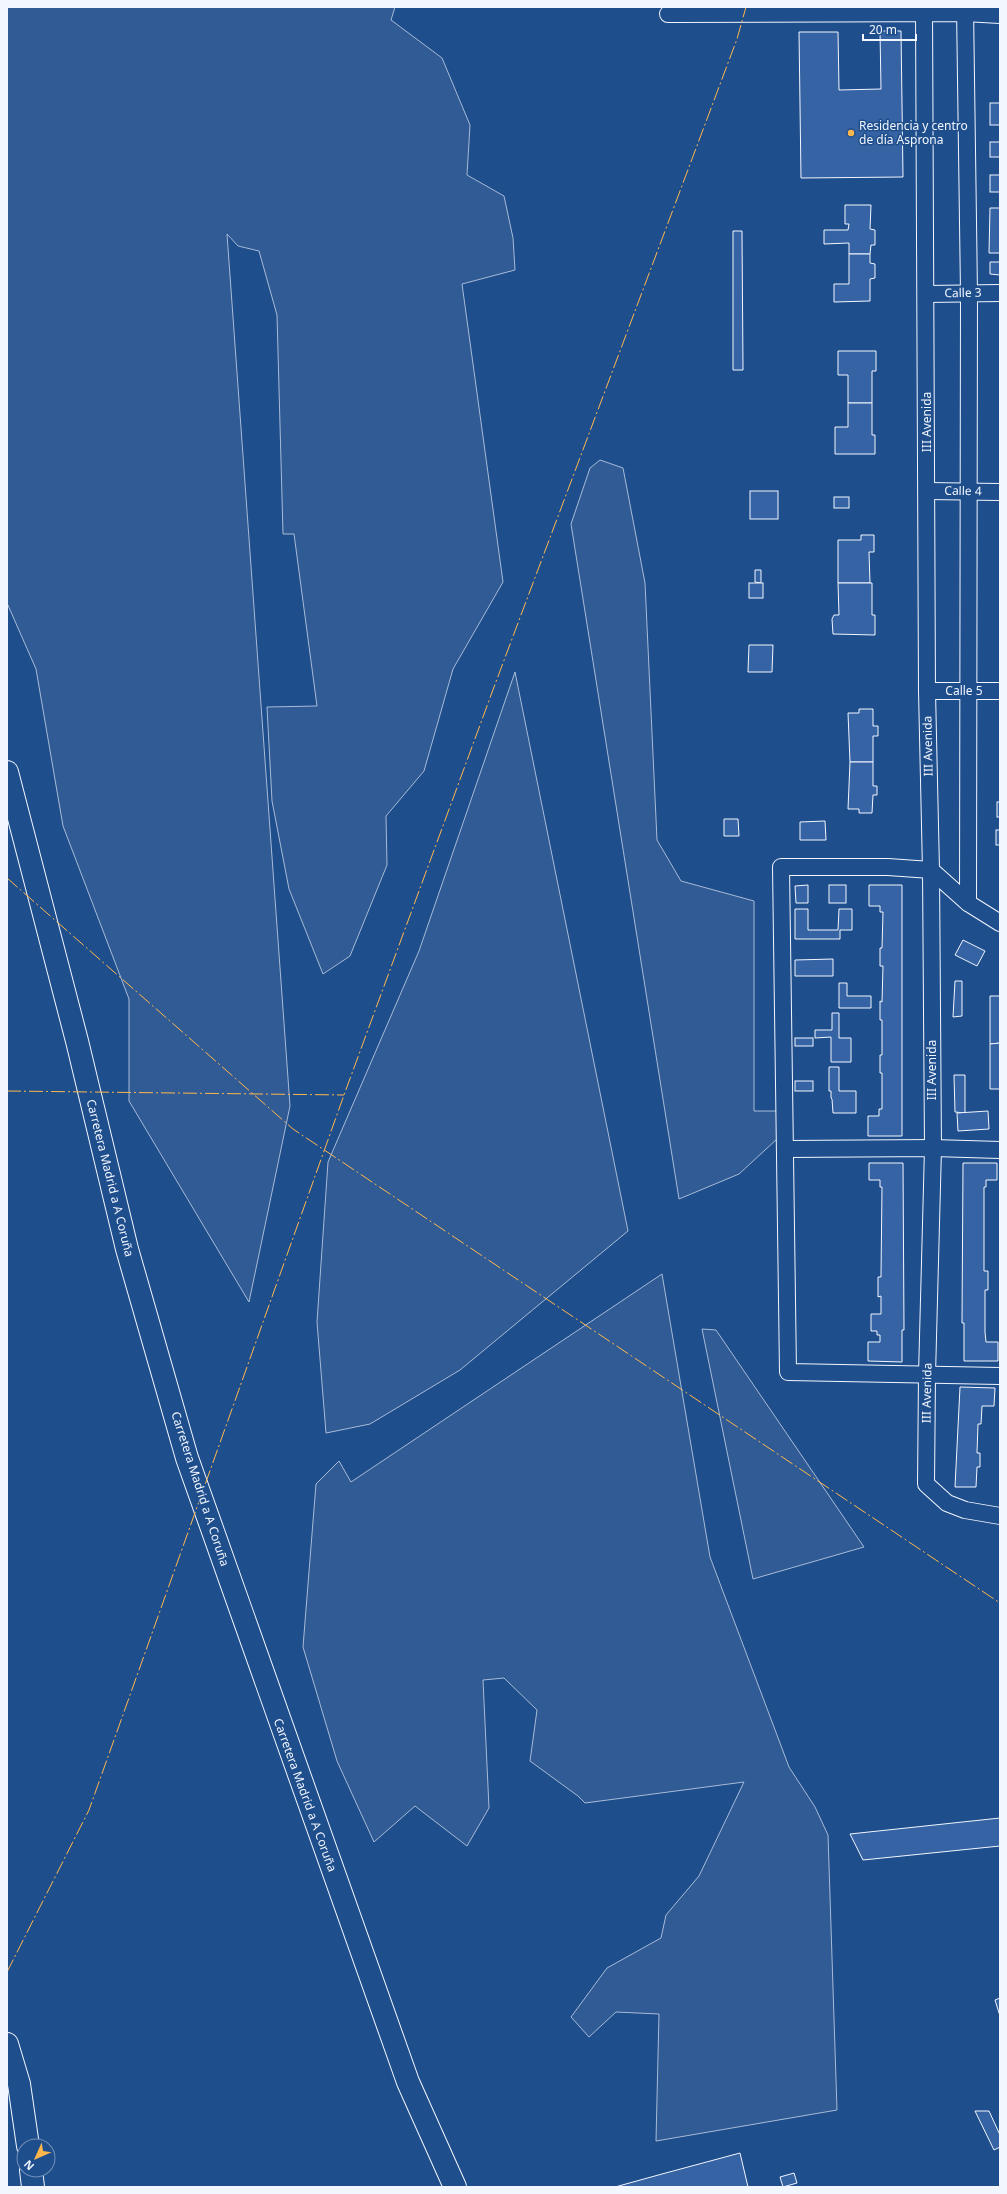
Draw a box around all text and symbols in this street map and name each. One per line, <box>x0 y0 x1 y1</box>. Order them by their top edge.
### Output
scale bar <box>863 16 916 42</box>
text: 20 m <box>869 21 897 38</box>
place label: Residencia y centro de día Asprona <box>859 117 968 148</box>
marker: Residencia y centro de día Asprona <box>846 128 856 138</box>
street label: Calle 3 <box>944 284 982 301</box>
street label: III Avenida <box>918 392 935 452</box>
street label: Calle 4 <box>944 482 982 499</box>
street label: Calle 5 <box>945 682 983 699</box>
street label: III Avenida <box>918 716 937 776</box>
street label: III Avenida <box>923 1040 940 1100</box>
street label: Carretera Madrid a A Coruña <box>83 1097 138 1259</box>
street label: III Avenida <box>917 1363 936 1423</box>
street label: Carretera Madrid a A Coruña <box>167 1409 234 1569</box>
street label: Carretera Madrid a A Coruña <box>270 1716 341 1874</box>
north arrow <box>16 2138 56 2178</box>
text: N <box>20 2157 37 2174</box>

